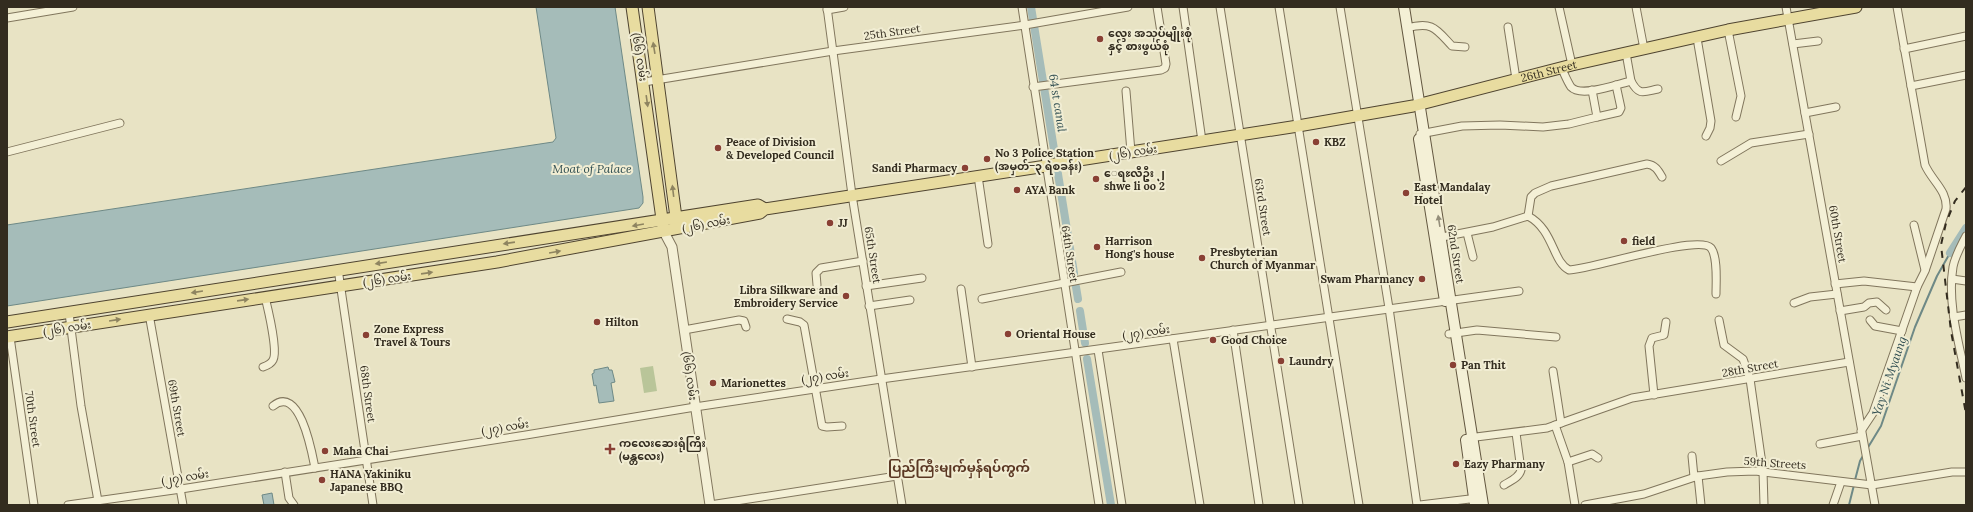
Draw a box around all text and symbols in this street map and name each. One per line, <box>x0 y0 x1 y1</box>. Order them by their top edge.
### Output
street label: 25th Street <box>863 21 922 43</box>
place label: လွေး အသုပ်မျိုးစုံ နှင့် စားဖွယ်စုံ <box>1108 26 1192 56</box>
street label: (၆၆) လမ်း <box>628 32 651 83</box>
marker: လွေး အသုပ်မျိုးစုံ နှင့် စားဖွယ်စုံ <box>1095 34 1105 44</box>
one-way arrow <box>651 42 657 54</box>
street label: 26th Street <box>1519 57 1579 85</box>
water label: 64 st canal <box>1046 73 1070 134</box>
one-way arrow <box>644 95 650 107</box>
place label: Peace of Division & Developed Council <box>726 135 835 162</box>
place label: KBZ <box>1324 135 1346 149</box>
marker: KBZ <box>1311 137 1321 147</box>
street label: (၂၆) လမ်း <box>1108 141 1159 165</box>
marker: Peace of Division & Developed Council <box>713 143 723 153</box>
place label: No 3 Police Station (အမှတ်−၃ ရဲစခန်း) <box>995 146 1094 176</box>
marker: No 3 Police Station (အမှတ်−၃ ရဲစခန်း) <box>982 154 992 164</box>
water label: Moat of Palace <box>552 161 632 176</box>
place label: Sandi Pharmacy <box>872 161 958 175</box>
marker: Sandi Pharmacy <box>960 163 970 173</box>
place label: ေရႊလီဦး ၂ shwe li oo 2 <box>1104 166 1165 193</box>
marker: ေရႊလီဦး ၂ shwe li oo 2 <box>1091 174 1101 184</box>
street label: 63rd Street <box>1252 177 1275 237</box>
place label: East Mandalay Hotel <box>1414 180 1491 207</box>
place label: AYA Bank <box>1025 183 1076 197</box>
one-way arrow <box>670 185 676 197</box>
marker: AYA Bank <box>1012 185 1022 195</box>
marker: East Mandalay Hotel <box>1401 188 1411 198</box>
street label: 60th Street <box>1826 204 1850 265</box>
street label: (၂၆) လမ်း <box>681 212 732 237</box>
one-way arrow <box>1436 214 1442 227</box>
place label: JJ <box>838 216 848 230</box>
marker: JJ <box>825 218 835 228</box>
one-way arrow <box>632 222 644 228</box>
street label: 62nd Street <box>1444 223 1468 285</box>
street label: 64th Street <box>1059 225 1082 284</box>
street label: 65th Street <box>862 226 885 285</box>
place label: Harrison Hong's house <box>1105 234 1175 261</box>
place label: field <box>1632 234 1656 248</box>
marker: field <box>1619 236 1629 246</box>
one-way arrow <box>503 240 515 247</box>
marker: Harrison Hong's house <box>1092 242 1102 252</box>
place label: Presbyterian Church of Myanmar <box>1210 245 1316 272</box>
one-way arrow <box>549 249 562 255</box>
marker: Presbyterian Church of Myanmar <box>1197 253 1207 263</box>
one-way arrow <box>375 260 387 266</box>
street label: (၂၆) လမ်း <box>362 269 412 291</box>
one-way arrow <box>421 270 433 276</box>
place label: Swam Pharmancy <box>1320 272 1415 286</box>
marker: Swam Pharmancy <box>1417 274 1427 284</box>
place label: Libra Silkware and Embroidery Service <box>734 283 838 310</box>
one-way arrow <box>191 289 203 295</box>
marker: Libra Silkware and Embroidery Service <box>841 291 851 301</box>
one-way arrow <box>237 297 249 303</box>
place label: Hilton <box>605 315 639 329</box>
street label: (၂၆) လမ်း <box>42 317 93 341</box>
one-way arrow <box>109 317 121 323</box>
marker: Hilton <box>592 317 602 327</box>
place label: Zone Express Travel & Tours <box>374 322 450 349</box>
street label: (၂၇) လမ်း <box>1121 322 1171 344</box>
place label: Oriental House <box>1016 327 1096 341</box>
marker: Oriental House <box>1003 329 1013 339</box>
marker: Zone Express Travel & Tours <box>361 330 371 340</box>
place label: Good Choice <box>1221 333 1287 347</box>
water label: Yay Ni Myaung <box>1868 334 1910 418</box>
marker: Good Choice <box>1208 335 1218 345</box>
street label: (၆၆) လမ်း <box>679 351 700 402</box>
place label: Laundry <box>1289 354 1334 368</box>
marker: Laundry <box>1276 356 1286 366</box>
street label: 28th Street <box>1721 356 1780 380</box>
place label: Pan Thit <box>1461 358 1506 372</box>
marker: Pan Thit <box>1448 360 1458 370</box>
street label: 68th Street <box>357 365 379 424</box>
street label: (၂၇) လမ်း <box>800 366 850 388</box>
place label: Marionettes <box>721 376 786 390</box>
street label: 69th Street <box>165 378 189 438</box>
marker: Marionettes <box>708 378 718 388</box>
street label: 70th Street <box>22 390 44 449</box>
street label: (၂၇) လမ်း <box>480 416 530 440</box>
place label: ကလေးဆေးရုံကြီး (မန္တလေး) <box>619 436 706 465</box>
marker: ကလေးဆေးရုံကြီး (မန္တလေး) <box>604 443 616 455</box>
place label: Maha Chai <box>333 444 389 458</box>
marker: Maha Chai <box>320 446 330 456</box>
street label: 59th Streets <box>1743 454 1807 472</box>
place label: Eazy Pharmany <box>1464 457 1546 471</box>
district label: ပြည်ကြီးမျက်မှန်ရပ်ကွက် <box>888 458 1030 479</box>
marker: Eazy Pharmany <box>1451 459 1461 469</box>
street label: (၂၇) လမ်း <box>160 466 210 490</box>
place label: HANA Yakiniku Japanese BBQ <box>330 467 411 494</box>
marker: HANA Yakiniku Japanese BBQ <box>317 475 327 485</box>

